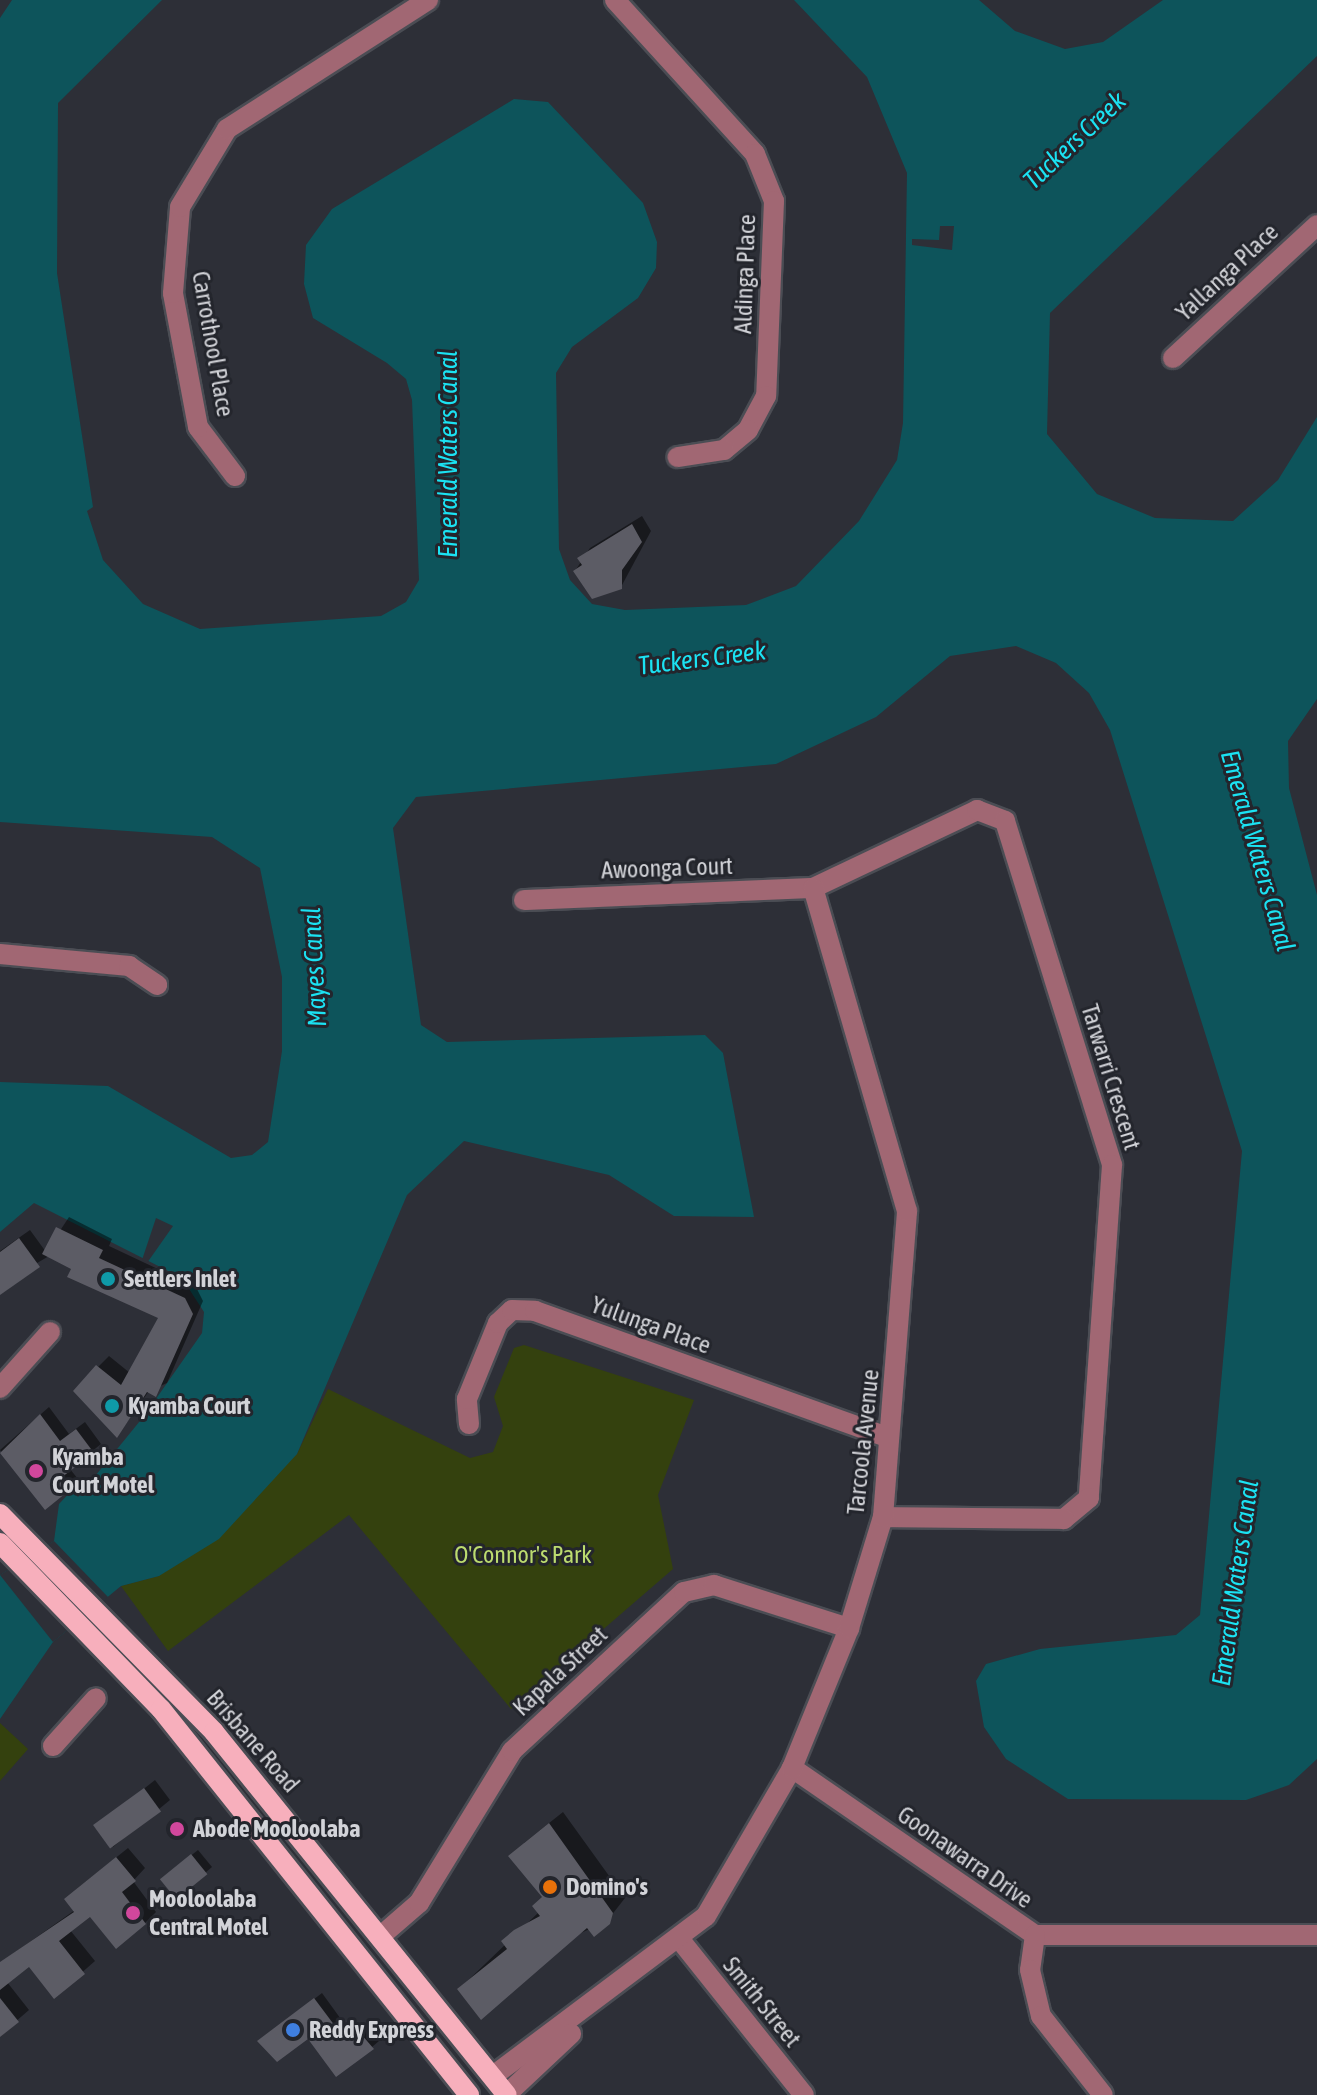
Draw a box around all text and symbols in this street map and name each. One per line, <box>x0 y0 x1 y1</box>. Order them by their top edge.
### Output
water label: Tuckers Creek <box>1017 86 1133 196</box>
street label: Aldinga Place <box>729 214 761 334</box>
street label: Yallanga Place <box>1170 217 1284 327</box>
street label: Carrothool Place <box>186 269 240 419</box>
water label: Emerald Waters Canal <box>433 350 465 558</box>
water label: Tuckers Creek <box>636 636 768 682</box>
water label: Emerald Waters Canal <box>1213 747 1301 955</box>
street label: Awoonga Court <box>601 851 733 885</box>
water label: Mayes Canal <box>296 906 334 1028</box>
street label: Tarwarri Crescent <box>1075 1001 1147 1153</box>
place label: Settlers Inlet <box>124 1265 236 1293</box>
marker: Settlers Inlet <box>99 1270 117 1288</box>
street label: Yulunga Place <box>587 1290 715 1360</box>
street label: Tarcoola Avenue <box>841 1368 885 1516</box>
place label: Kyamba Court <box>128 1392 250 1420</box>
marker: Kyamba Court <box>103 1397 121 1415</box>
place label: Kyamba Court Motel <box>52 1443 154 1499</box>
marker: Kyamba Court Motel <box>27 1462 45 1480</box>
water label: Emerald Waters Canal <box>1206 1478 1266 1688</box>
park label: O'Connor's Park <box>454 1541 592 1569</box>
street label: Kapala Street <box>507 1620 613 1722</box>
street label: Brisbane Road <box>201 1684 305 1798</box>
street label: Goonawarra Drive <box>892 1800 1038 1914</box>
place label: Abode Mooloolaba <box>193 1815 360 1843</box>
marker: Abode Mooloolaba <box>168 1820 186 1838</box>
place label: Domino's <box>566 1873 648 1901</box>
marker: Domino's <box>541 1878 559 1896</box>
place label: Mooloolaba Central Motel <box>149 1885 268 1941</box>
marker: Mooloolaba Central Motel <box>124 1904 142 1922</box>
street label: Smith Street <box>717 1951 807 2053</box>
place label: Reddy Express <box>309 2016 434 2044</box>
marker: Reddy Express <box>284 2021 302 2039</box>

